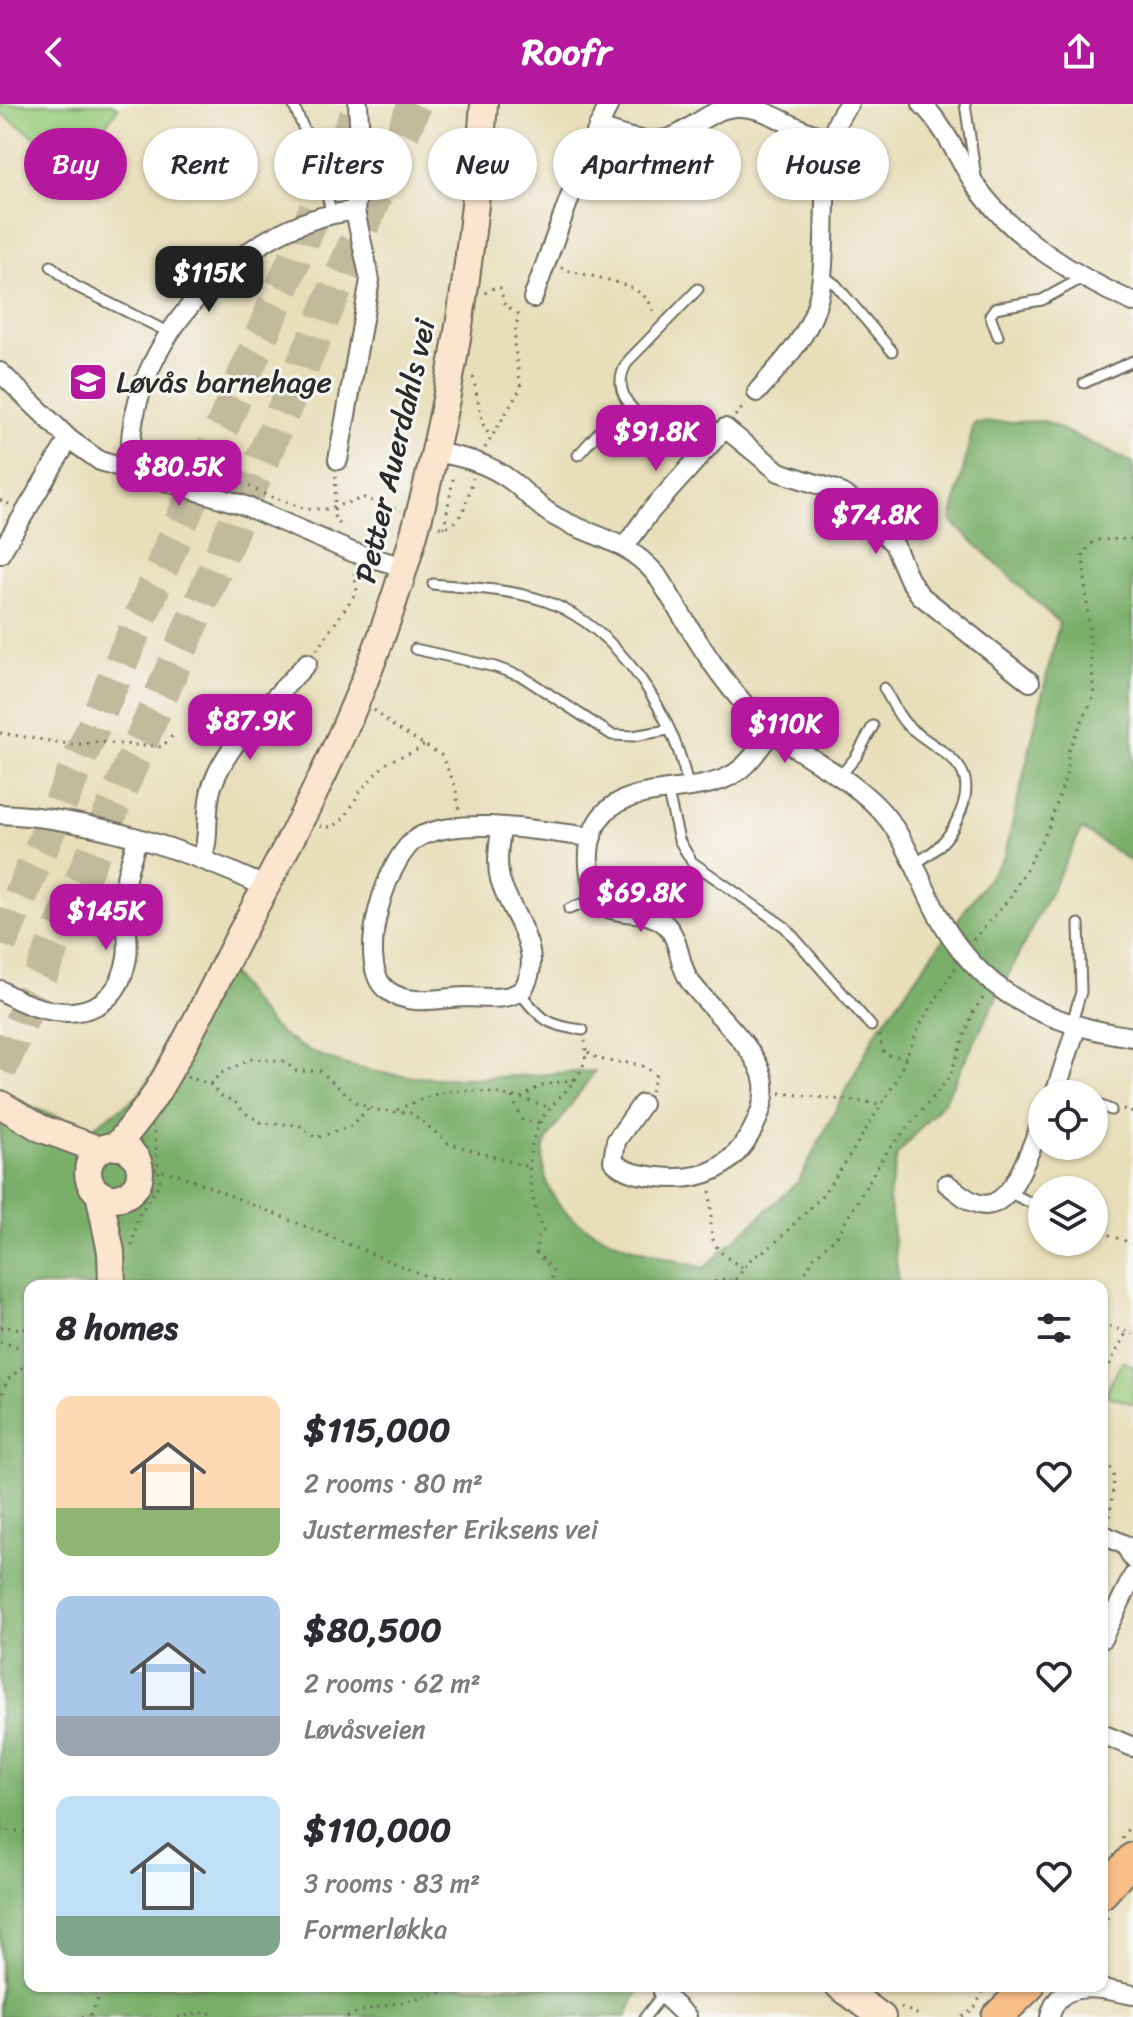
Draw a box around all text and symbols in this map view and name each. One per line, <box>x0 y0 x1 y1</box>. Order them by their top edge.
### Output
text: Roofr <box>522 20 611 84</box>
icon: back <box>32 30 76 74</box>
icon: share <box>1057 30 1101 74</box>
chip: Buy <box>24 128 127 200</box>
chip: Rent <box>143 128 258 200</box>
chip: Filters <box>274 128 412 200</box>
chip: New <box>428 128 537 200</box>
chip: Apartment <box>553 128 741 200</box>
chip: House <box>757 128 889 200</box>
pin: $115K <box>153 246 265 314</box>
text: $115K <box>173 249 245 295</box>
street label: Petter Auerdahls vei <box>338 312 452 588</box>
place label: Løvås barnehage <box>116 355 332 409</box>
school or university icon: Løvås barnehage <box>67 361 109 403</box>
pin: $91.8K <box>591 405 721 473</box>
text: $91.8K <box>614 408 698 454</box>
pin: $80.5K <box>114 440 244 508</box>
text: $80.5K <box>134 443 224 489</box>
pin: $74.8K <box>811 488 941 556</box>
text: $74.8K <box>832 491 920 537</box>
pin: $87.9K <box>185 694 315 762</box>
text: $87.9K <box>206 697 294 743</box>
pin: $110K <box>729 697 841 765</box>
text: $110K <box>749 700 821 746</box>
pin: $69.8K <box>576 866 706 934</box>
text: $69.8K <box>597 869 685 915</box>
pin: $145K <box>50 884 162 952</box>
text: $145K <box>68 887 144 933</box>
map controls <box>1028 1080 1108 1256</box>
button: locate <box>1028 1080 1108 1160</box>
button: layers <box>1028 1176 1108 1256</box>
text: 8 homes <box>56 1298 178 1358</box>
icon: filters <box>1032 1306 1076 1350</box>
text: $115,000 <box>304 1400 450 1460</box>
icon: home <box>120 1428 216 1524</box>
icon: heart <box>1032 1454 1076 1498</box>
text: 2 rooms · 80 m² <box>304 1460 483 1506</box>
text: Justermester Eriksens vei <box>304 1506 598 1552</box>
text: $80,500 <box>304 1600 442 1660</box>
icon: home <box>120 1628 216 1724</box>
icon: heart <box>1032 1654 1076 1698</box>
text: 2 rooms · 62 m² <box>304 1660 481 1706</box>
text: Løvåsveien <box>304 1706 426 1752</box>
text: $110,000 <box>304 1800 451 1860</box>
icon: home <box>120 1828 216 1924</box>
icon: heart <box>1032 1854 1076 1898</box>
text: 3 rooms · 83 m² <box>304 1860 480 1906</box>
text: Formerløkka <box>304 1906 447 1952</box>

